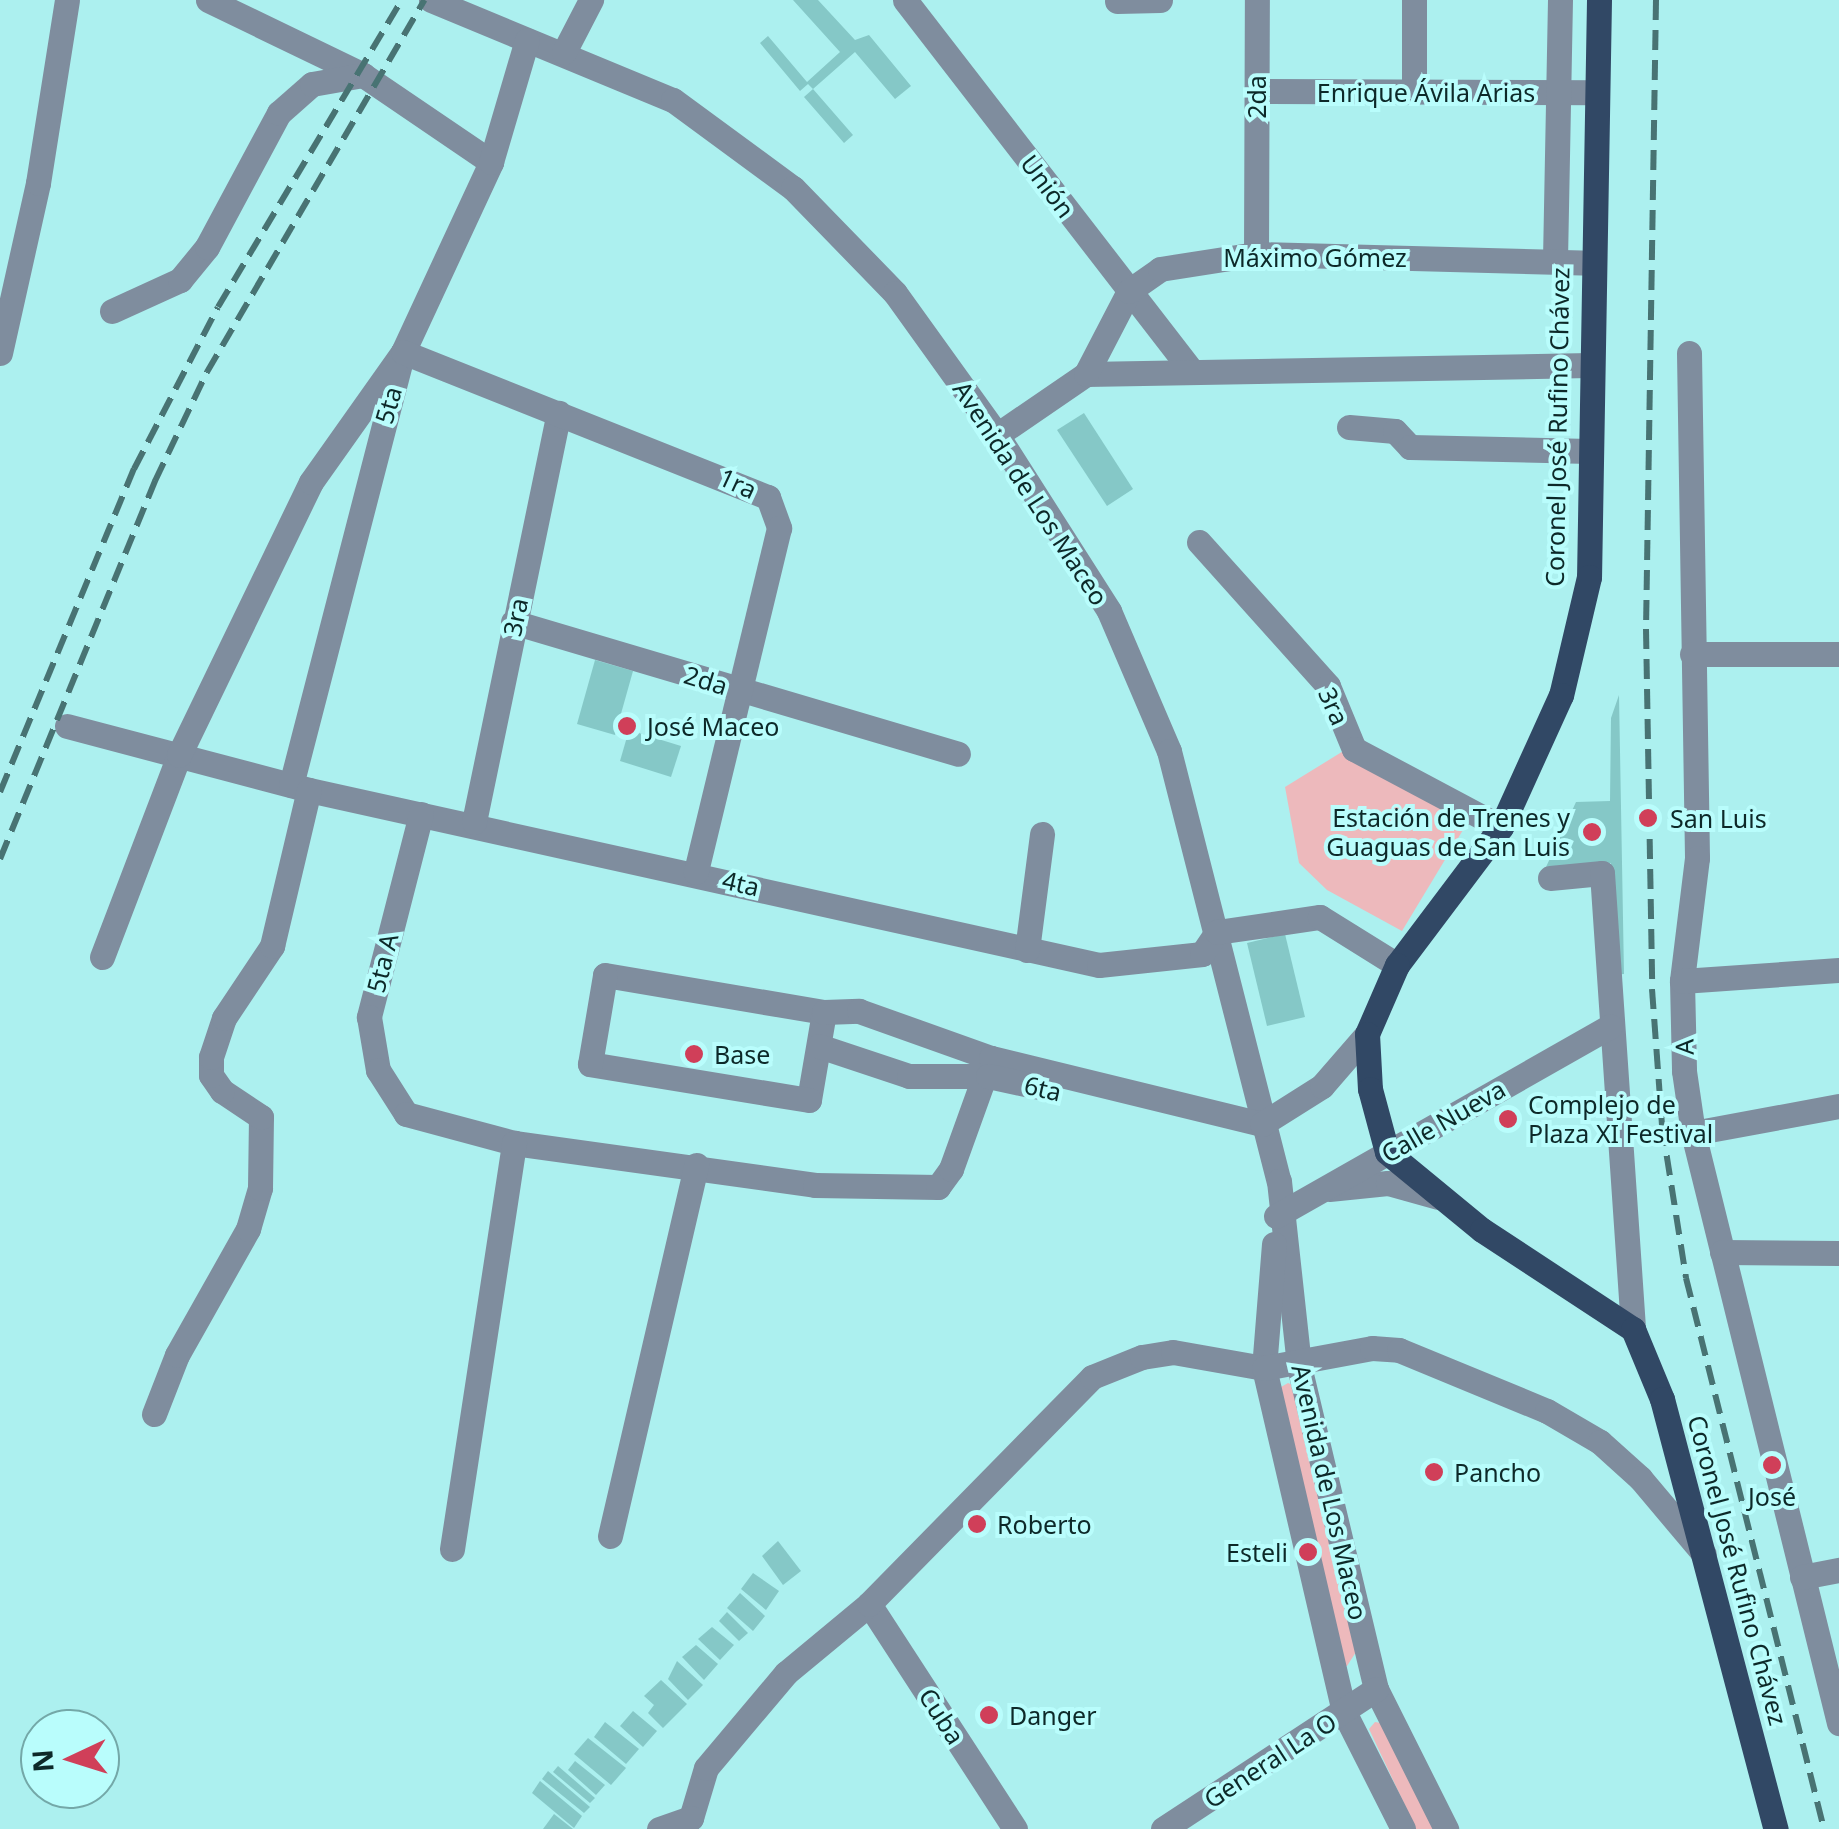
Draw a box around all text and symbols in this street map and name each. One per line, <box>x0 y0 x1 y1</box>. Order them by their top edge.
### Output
street label: 2da <box>1241 75 1271 119</box>
street label: Enrique Ávila Arias <box>1317 77 1535 107</box>
street label: Unión <box>1015 149 1081 223</box>
street label: Máximo Gómez <box>1223 242 1407 272</box>
street label: Coronel José Rufino Chávez <box>1539 267 1575 587</box>
street label: Avenida de Los Maceo <box>947 375 1115 611</box>
street label: 5ta <box>368 383 408 427</box>
street label: 1ra <box>714 461 762 505</box>
street label: 3ra <box>496 595 534 639</box>
street label: 2da <box>681 659 731 701</box>
street label: 3ra <box>1313 682 1355 730</box>
place label: José Maceo <box>647 711 779 741</box>
marker: José Maceo <box>616 715 638 737</box>
place label: Estación de Trenes y Guaguas de San Luis <box>1326 803 1570 862</box>
place label: San Luis <box>1670 803 1767 833</box>
marker: San Luis <box>1635 805 1661 831</box>
marker: Estación de Trenes y Guaguas de San Luis <box>1579 819 1605 845</box>
street label: 4ta <box>719 864 763 902</box>
street label: 5ta A <box>360 930 404 996</box>
place label: Base <box>714 1039 770 1069</box>
street label: A <box>1669 1039 1699 1055</box>
marker: Base <box>683 1043 705 1065</box>
street label: 6ta <box>1021 1069 1065 1107</box>
street label: Calle Nueva <box>1376 1073 1510 1169</box>
place label: Complejo de Plaza XI Festival <box>1528 1090 1713 1149</box>
marker: Complejo de Plaza XI Festival <box>1497 1108 1519 1130</box>
street label: Avenida de Los Maceo <box>1286 1361 1374 1623</box>
street label: Coronel José Rufino Chávez <box>1682 1412 1794 1728</box>
marker: José <box>1761 1454 1783 1476</box>
place label: Pancho <box>1454 1457 1541 1487</box>
marker: Pancho <box>1423 1461 1445 1483</box>
place label: José <box>1748 1481 1796 1511</box>
place label: Roberto <box>997 1509 1092 1539</box>
marker: Roberto <box>966 1513 988 1535</box>
place label: Esteli <box>1226 1537 1288 1567</box>
marker: Esteli <box>1297 1541 1319 1563</box>
street label: Cuba <box>913 1682 971 1750</box>
place label: Danger <box>1009 1700 1097 1730</box>
marker: Danger <box>978 1704 1000 1726</box>
street label: General La O <box>1198 1706 1342 1814</box>
north arrow <box>20 1709 120 1809</box>
text: N <box>22 1748 62 1774</box>

